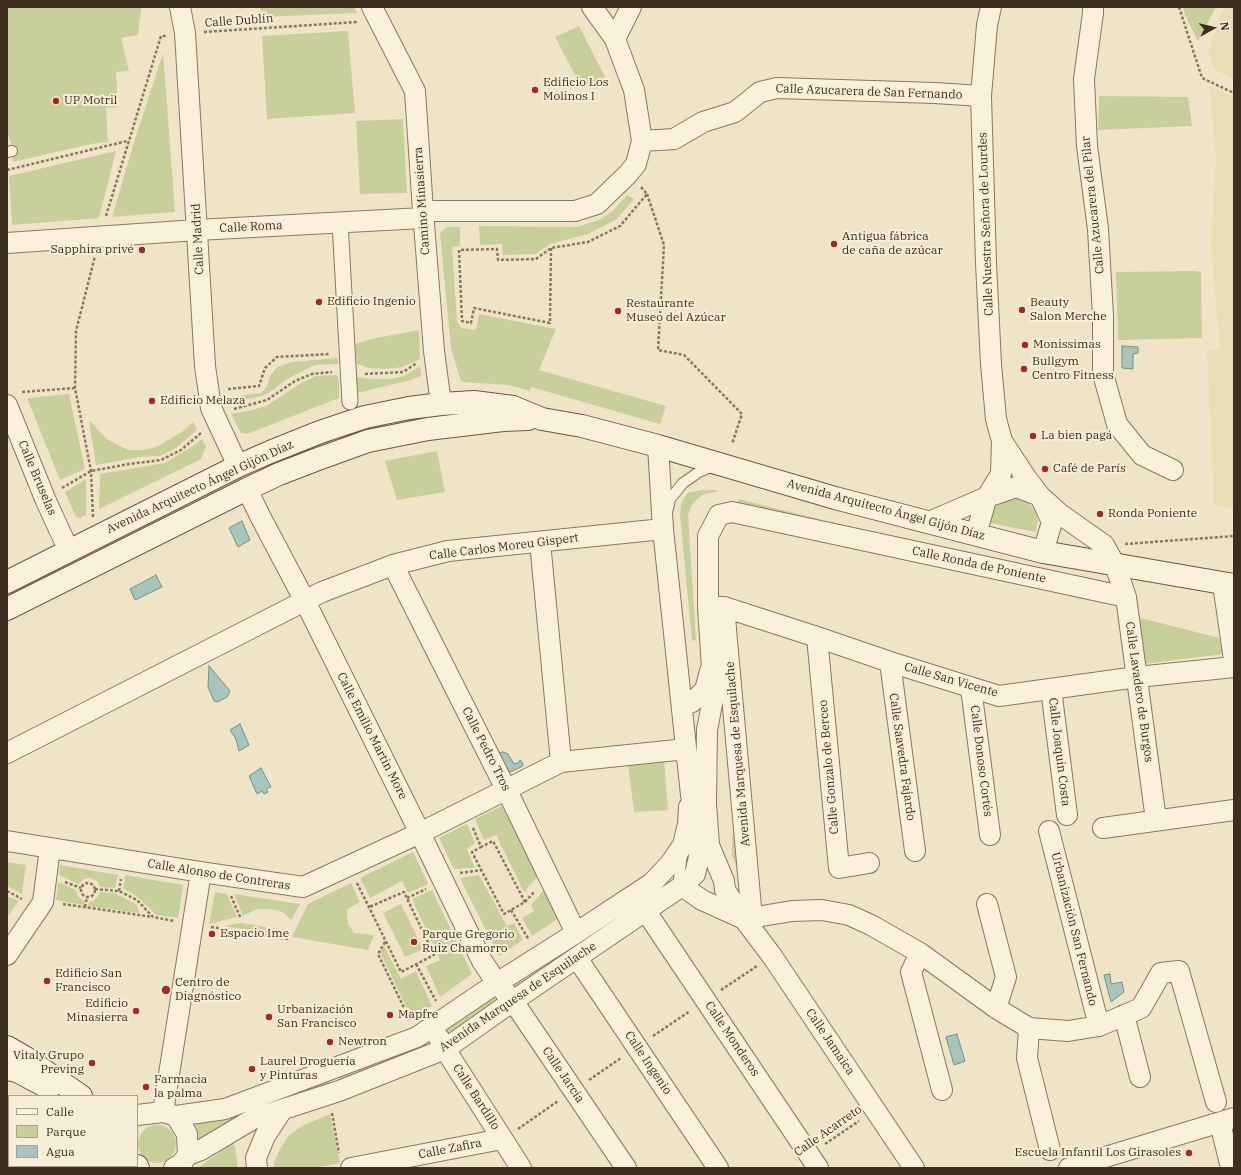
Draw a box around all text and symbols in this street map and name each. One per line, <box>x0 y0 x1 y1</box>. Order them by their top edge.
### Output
north arrow <box>1193 8 1233 48</box>
street label: Calle Dublín <box>204 11 274 31</box>
text: N <box>1217 21 1232 32</box>
place label: Edificio Los Molinos I <box>543 76 609 104</box>
street label: Calle Azucarera de San Fernando <box>775 82 963 102</box>
marker: Edificio Los Molinos I <box>530 85 540 95</box>
place label: UP Motril <box>64 94 117 108</box>
marker: UP Motril <box>51 96 61 106</box>
street label: Calle Nuestra Señora de Lourdes <box>976 132 996 316</box>
street label: Calle Azucarera del Pilar <box>1079 135 1107 275</box>
street label: Camino Minasierra <box>411 146 433 256</box>
street label: Calle Madrid <box>189 203 207 275</box>
street label: Calle Roma <box>219 218 283 236</box>
place label: Antigua fábrica de caña de azúcar <box>842 230 943 258</box>
marker: Antigua fábrica de caña de azúcar <box>829 239 839 249</box>
place label: Sapphira privé <box>51 243 134 257</box>
marker: Sapphira privé <box>137 245 147 255</box>
place label: Edificio Ingenio <box>327 295 416 309</box>
place label: Beauty Salon Merche <box>1030 296 1107 324</box>
marker: Edificio Ingenio <box>314 297 324 307</box>
place label: Restaurante Museo del Azúcar <box>626 297 726 325</box>
marker: Beauty Salon Merche <box>1017 305 1027 315</box>
marker: Restaurante Museo del Azúcar <box>613 306 623 316</box>
place label: Monissimas <box>1033 338 1101 352</box>
marker: Monissimas <box>1020 340 1030 350</box>
place label: Bullgym Centro Fitness <box>1032 355 1114 383</box>
marker: Bullgym Centro Fitness <box>1019 364 1029 374</box>
place label: Edificio Melaza <box>160 394 245 408</box>
marker: Edificio Melaza <box>147 396 157 406</box>
place label: La bien pagá <box>1041 429 1112 443</box>
marker: La bien pagá <box>1028 431 1038 441</box>
street label: Avenida Arquitecto Ángel Gijón Díaz <box>104 437 296 537</box>
street label: Calle Bruselas <box>15 438 59 518</box>
place label: Café de París <box>1053 462 1126 476</box>
marker: Café de París <box>1040 464 1050 474</box>
street label: Avenida Arquitecto Ángel Gijón Díaz <box>785 477 987 543</box>
place label: Ronda Poniente <box>1108 507 1197 521</box>
marker: Ronda Poniente <box>1095 509 1105 519</box>
street label: Calle Carlos Moreu Gispert <box>429 531 579 563</box>
street label: Calle Ronda de Poniente <box>911 544 1047 586</box>
street label: Calle Lavadero de Burgos <box>1122 621 1156 763</box>
street label: Calle San Vicente <box>902 660 1000 700</box>
street label: Avenida Marquesa de Esquilache <box>723 661 753 847</box>
street label: Calle Emilio Martín More <box>334 670 410 802</box>
street label: Calle Saavedra Fajardo <box>886 692 918 822</box>
street label: Calle Joaquín Costa <box>1045 697 1073 807</box>
street label: Calle Gonzalo de Berceo <box>816 699 842 835</box>
street label: Calle Donoso Cortés <box>967 704 995 818</box>
street label: Calle Pedro Tros <box>459 705 513 793</box>
street label: Urbanización San Fernando <box>1048 851 1100 1007</box>
street label: Calle Alonso de Contreras <box>147 857 291 893</box>
place label: Espacio Ime <box>220 927 289 941</box>
place label: Parque Gregorio Ruiz Chamorro <box>422 928 514 956</box>
marker: Espacio Ime <box>207 929 217 939</box>
marker: Parque Gregorio Ruiz Chamorro <box>409 937 419 947</box>
street label: Avenida Marquesa de Esquilache <box>437 939 599 1055</box>
place label: Edificio San Francisco <box>55 967 122 995</box>
marker: Edificio San Francisco <box>42 976 52 986</box>
place label: Centro de Diagnóstico <box>175 976 241 1004</box>
marker: Centro de Diagnóstico <box>160 984 172 996</box>
place label: Edificio Minasierra <box>66 997 128 1025</box>
street label: Calle Monderos <box>702 999 762 1079</box>
place label: Urbanización San Francisco <box>277 1003 356 1031</box>
marker: Edificio Minasierra <box>131 1006 141 1016</box>
street label: Calle Jamaica <box>802 1006 858 1078</box>
place label: Mapfre <box>398 1008 438 1022</box>
marker: Mapfre <box>385 1010 395 1020</box>
marker: Urbanización San Francisco <box>264 1012 274 1022</box>
street label: Calle Ingenio <box>621 1028 675 1098</box>
place label: Newtron <box>338 1035 387 1049</box>
marker: Newtron <box>325 1037 335 1047</box>
street label: Calle Jarcia <box>539 1044 587 1106</box>
place label: Vitaly Grupo Preving <box>13 1049 84 1077</box>
place label: Laurel Droguería y Pinturas <box>260 1055 356 1083</box>
marker: Vitaly Grupo Preving <box>87 1058 97 1068</box>
street label: Calle Bardillo <box>449 1061 503 1133</box>
marker: Laurel Droguería y Pinturas <box>247 1064 257 1074</box>
place label: Farmacia la palma <box>154 1073 207 1101</box>
marker: Farmacia la palma <box>141 1082 151 1092</box>
legend <box>8 1095 138 1167</box>
street label: Calle Acarreto <box>791 1102 865 1160</box>
text: Calle <box>46 1104 74 1119</box>
text: Parque <box>46 1124 86 1139</box>
street label: Calle Zafira <box>417 1136 483 1162</box>
text: Agua <box>46 1144 75 1159</box>
place label: Escuela Infantil Los Girasoles <box>1015 1146 1181 1160</box>
marker: Escuela Infantil Los Girasoles <box>1184 1148 1194 1158</box>

